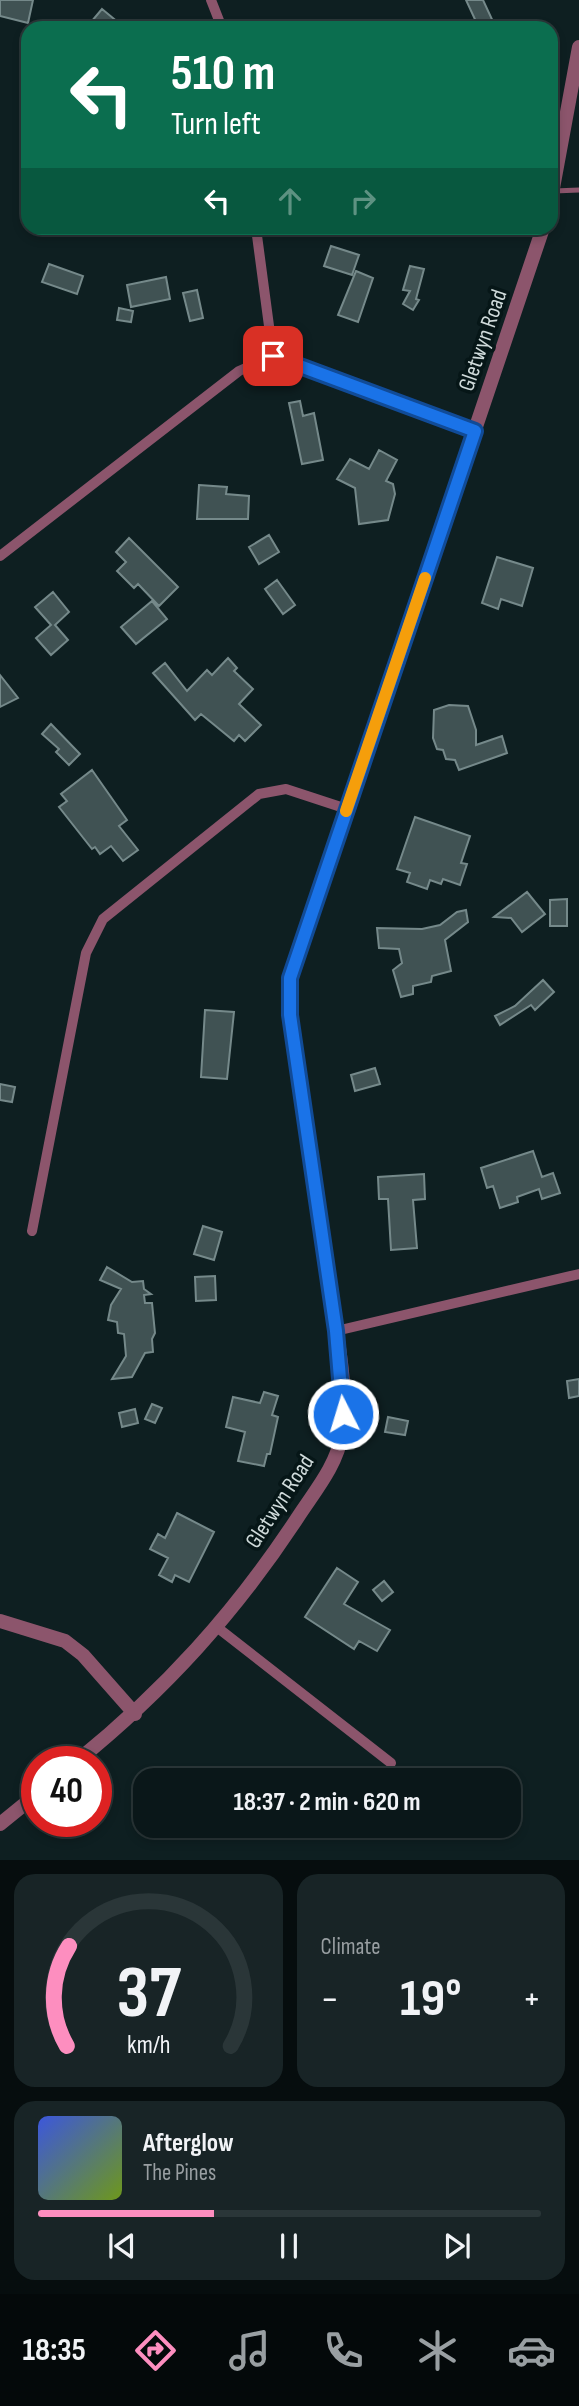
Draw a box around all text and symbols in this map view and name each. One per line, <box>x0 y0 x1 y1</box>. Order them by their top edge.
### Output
text: 510 m <box>171 45 275 104</box>
icon: left <box>56 49 147 140</box>
text: Turn left <box>171 105 261 144</box>
icon: left <box>198 182 236 220</box>
icon: ahead <box>271 182 309 220</box>
icon: right <box>344 182 382 220</box>
street label: Gletwyn Road <box>453 286 513 395</box>
pin <box>243 326 303 386</box>
icon: arrive <box>254 337 292 375</box>
position arrow <box>306 1377 380 1451</box>
street label: Gletwyn Road <box>239 1450 320 1553</box>
speed limit sign: 40 <box>21 1746 112 1837</box>
text: 18:37 · 2 min · 620 m <box>234 1787 420 1818</box>
text: Climate <box>321 1933 380 1961</box>
text: 37 <box>116 1951 181 2039</box>
text: 19° <box>400 1968 461 2031</box>
text: − <box>321 1977 339 2022</box>
text: + <box>522 1977 541 2022</box>
text: km/h <box>127 2030 170 2061</box>
text: Afterglow <box>143 2128 234 2159</box>
text: The Pines <box>143 2159 216 2187</box>
icon: previous <box>103 2227 141 2265</box>
icon: pause <box>270 2227 308 2265</box>
icon: next <box>438 2227 476 2265</box>
icon: directions <box>131 2326 180 2375</box>
icon: music <box>225 2326 274 2375</box>
icon: phone <box>319 2326 368 2375</box>
icon: climate <box>413 2326 462 2375</box>
icon: car <box>507 2326 556 2375</box>
text: 18:35 <box>23 2331 86 2370</box>

